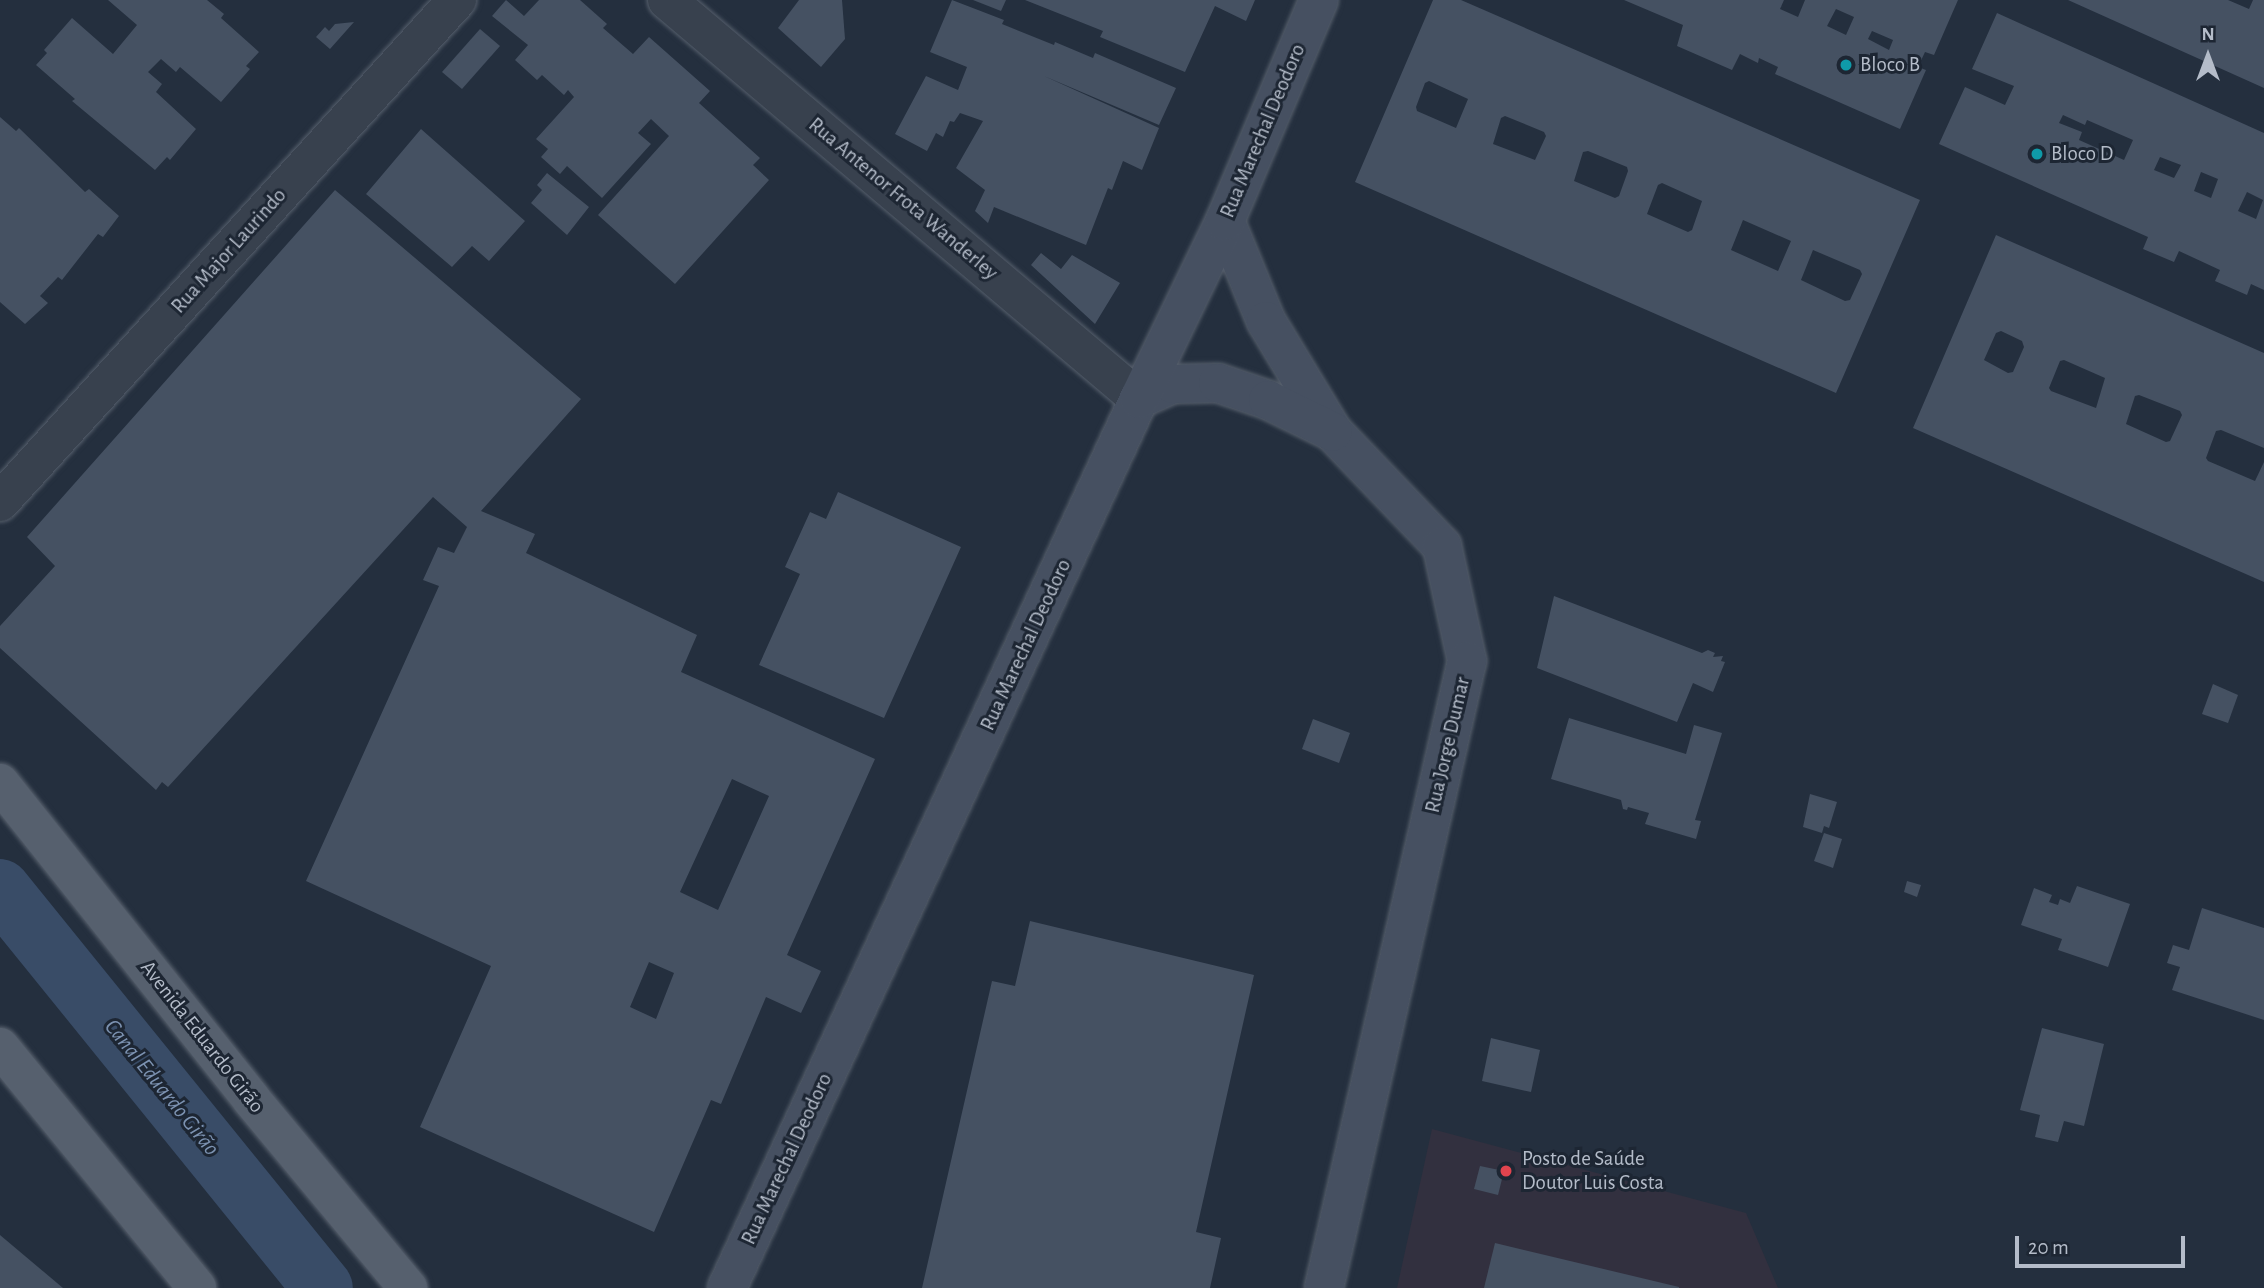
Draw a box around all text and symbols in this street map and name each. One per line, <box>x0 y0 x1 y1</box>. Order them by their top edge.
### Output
north arrow <box>2173 21 2243 91</box>
text: N <box>2201 25 2215 44</box>
street label: Rua Marechal Deodoro <box>1215 40 1311 222</box>
place label: Bloco B <box>1860 52 1920 78</box>
marker: Bloco B <box>1838 57 1854 73</box>
street label: Rua Antenor Frota Wanderley <box>803 112 1003 286</box>
place label: Bloco D <box>2051 141 2113 167</box>
marker: Bloco D <box>2029 146 2045 162</box>
street label: Rua Major Laurindo <box>166 183 292 319</box>
street label: Rua Marechal Deodoro <box>975 555 1077 735</box>
street label: Rua Jorge Dumar <box>1420 675 1476 815</box>
street label: Avenida Eduardo Girão <box>135 956 269 1118</box>
water label: Canal Eduardo Girão <box>97 1014 225 1162</box>
street label: Rua Marechal Deodoro <box>736 1069 838 1249</box>
place label: Posto de Saúde Doutor Luis Costa <box>1522 1146 1664 1196</box>
marker: Posto de Saúde Doutor Luis Costa <box>1496 1161 1516 1181</box>
scale bar <box>2019 1222 2189 1266</box>
text: 20 m <box>2028 1237 2069 1258</box>

